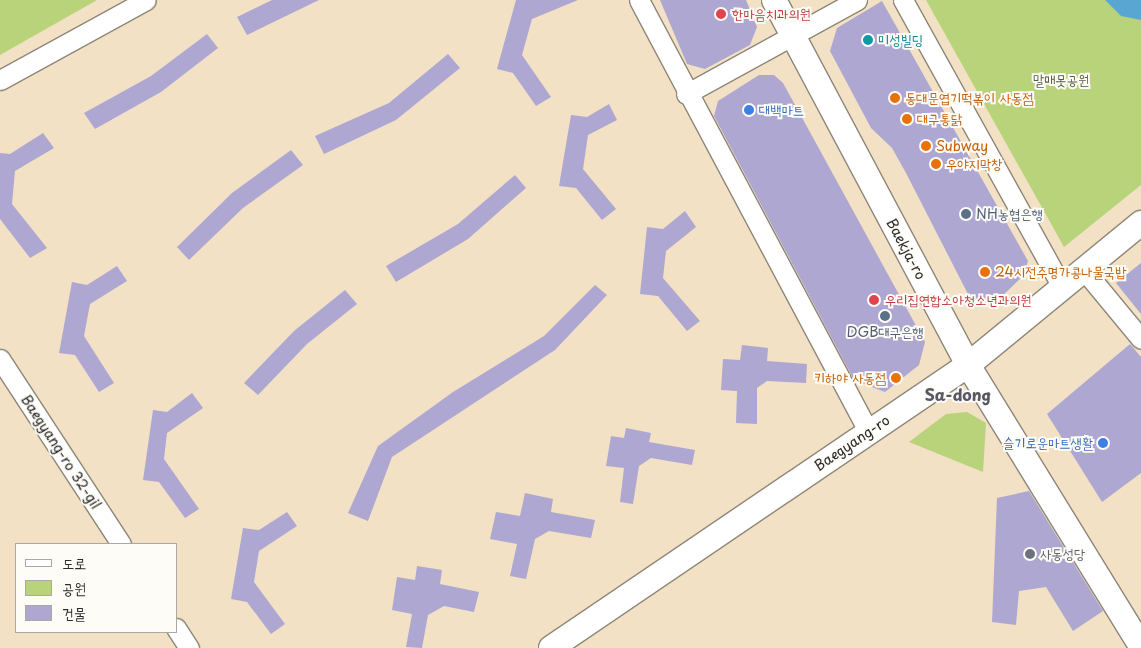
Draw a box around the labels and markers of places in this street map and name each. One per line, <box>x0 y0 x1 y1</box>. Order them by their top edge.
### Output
place label: 한마음치과의원 <box>732 6 811 22</box>
marker: 한마음치과의원 <box>714 7 728 21</box>
place label: 미성빌딩 <box>878 32 923 48</box>
marker: 미성빌딩 <box>862 34 874 46</box>
place label: 동대문엽기떡볶이 사동점 <box>905 90 1033 106</box>
marker: 동대문엽기떡볶이 사동점 <box>889 92 901 104</box>
place label: 대백마트 <box>759 102 804 118</box>
marker: 대백마트 <box>743 104 755 116</box>
place label: 대구통닭 <box>917 111 962 127</box>
marker: 대구통닭 <box>901 113 913 125</box>
place label: Subway <box>936 138 988 154</box>
marker: Subway <box>920 140 932 152</box>
place label: 우야지막창 <box>946 156 1002 172</box>
marker: 우야지막창 <box>930 158 942 170</box>
place label: NH농협은행 <box>976 206 1043 222</box>
marker: NH농협은행 <box>960 208 972 220</box>
place label: 24시전주명가콩나물국밥 <box>995 264 1126 280</box>
marker: 24시전주명가콩나물국밥 <box>979 266 991 278</box>
place label: 우리집연합소아청소년과의원 <box>885 292 1031 308</box>
marker: 우리집연합소아청소년과의원 <box>867 293 881 307</box>
marker: DGB대구은행 <box>879 310 891 322</box>
place label: DGB대구은행 <box>846 324 924 340</box>
place label: 키하야 사동점 <box>814 370 886 386</box>
marker: 키하야 사동점 <box>890 372 902 384</box>
place label: 슬기로운마트생활 <box>1003 435 1093 451</box>
marker: 슬기로운마트생활 <box>1097 437 1109 449</box>
place label: 사동성당 <box>1040 546 1085 562</box>
marker: 사동성당 <box>1024 548 1036 560</box>

